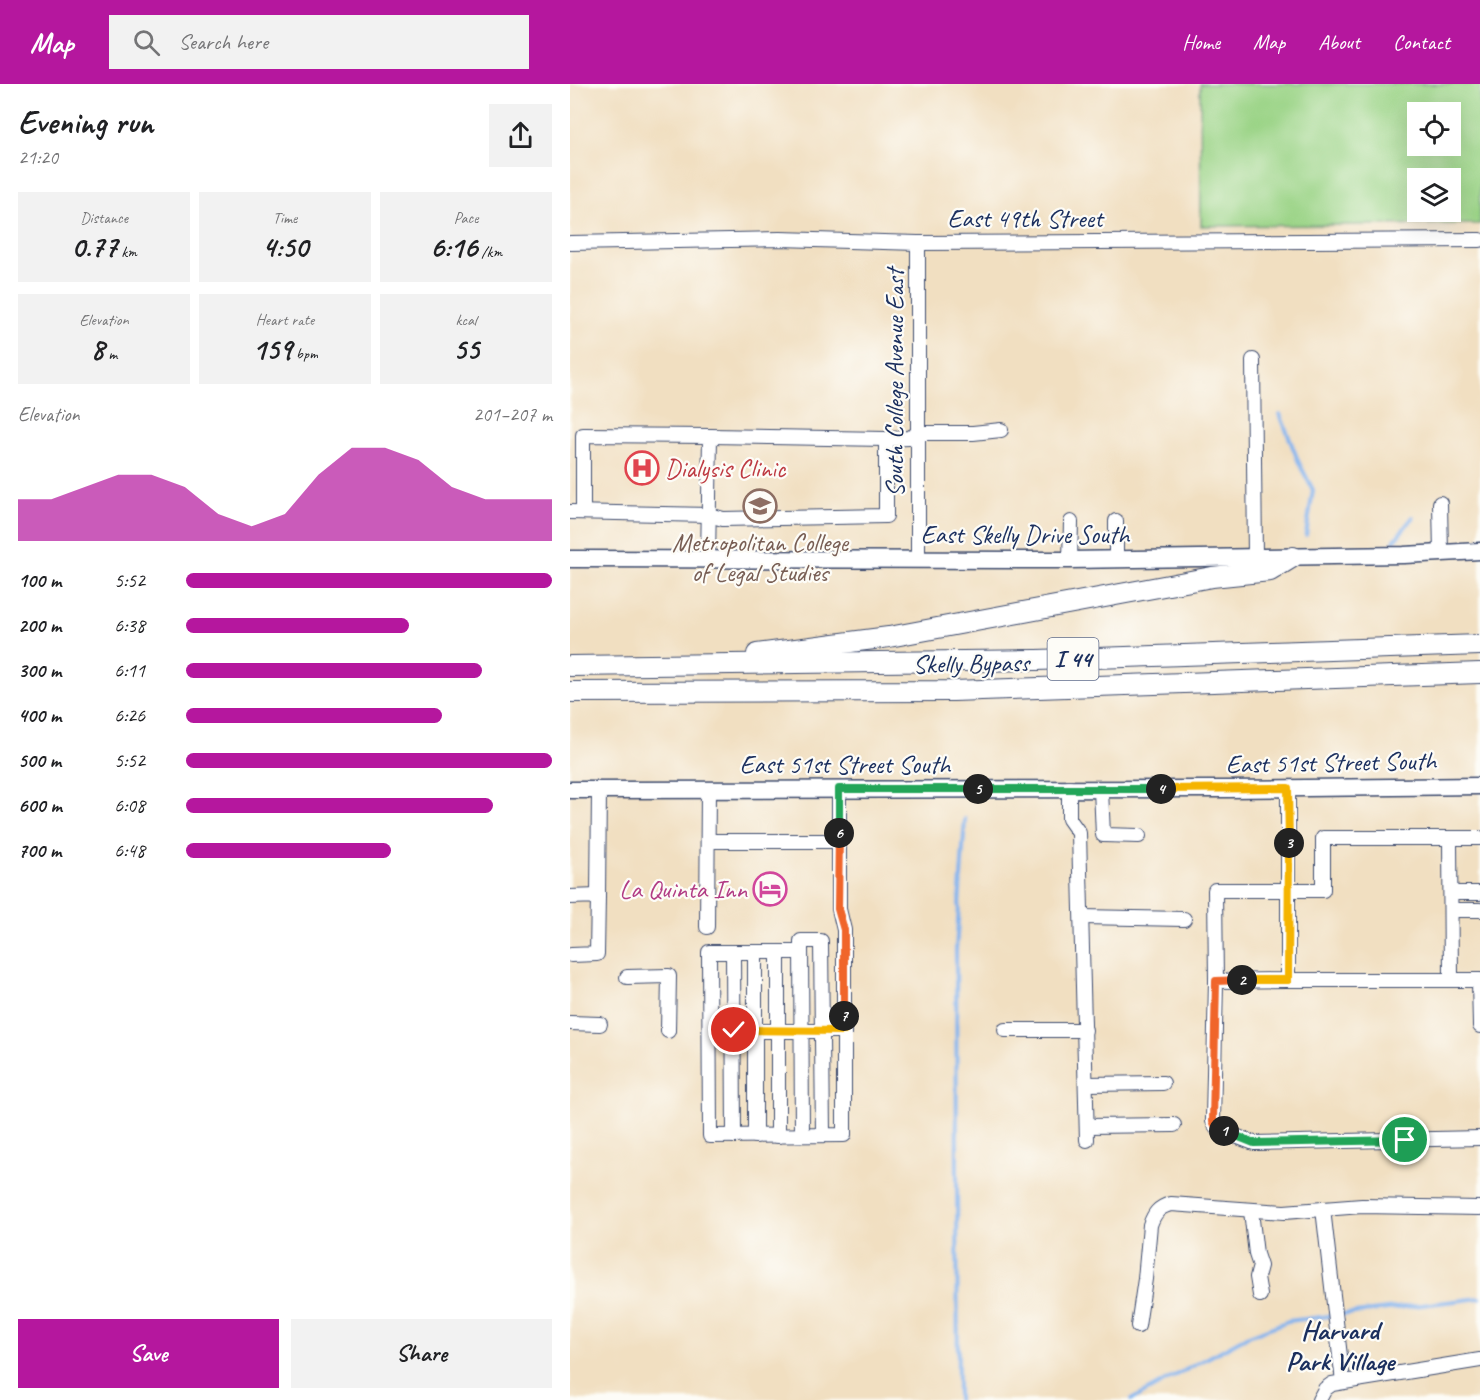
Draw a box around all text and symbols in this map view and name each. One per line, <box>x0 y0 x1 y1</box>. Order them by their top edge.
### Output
search box <box>109 15 529 69</box>
text: Map <box>30 25 73 60</box>
icon: search <box>130 26 163 59</box>
text: Search here <box>178 28 268 56</box>
text: Home <box>1182 29 1220 55</box>
text: Map <box>1253 29 1285 55</box>
text: About <box>1318 29 1360 55</box>
text: Contact <box>1393 29 1450 55</box>
text: Evening run <box>18 101 153 143</box>
map controls <box>1407 102 1461 222</box>
button: locate <box>1407 102 1461 156</box>
button: share <box>489 104 552 167</box>
text: 21:20 <box>18 145 58 170</box>
button: layers <box>1407 168 1461 222</box>
street label: East 49th Street <box>947 202 1105 235</box>
text: Distance <box>80 208 128 228</box>
text: Time <box>273 208 297 228</box>
text: Pace <box>454 208 478 228</box>
text: 0.77 <box>71 228 117 266</box>
text: 4:50 <box>262 228 308 266</box>
text: 6:16 <box>430 228 477 266</box>
text: km <box>117 242 137 262</box>
text: /km <box>477 242 502 262</box>
street label: South College Avenue East <box>878 265 911 497</box>
text: Elevation <box>79 310 129 330</box>
text: Heart rate <box>256 310 314 330</box>
text: kcal <box>455 310 477 330</box>
text: 8 <box>91 330 104 368</box>
text: 159 <box>252 330 292 368</box>
text: 55 <box>453 330 479 368</box>
text: m <box>104 344 117 364</box>
text: bpm <box>292 344 318 364</box>
text: Elevation <box>18 402 80 427</box>
text: 201–207 m <box>473 402 552 427</box>
hospital icon: Dialysis Clinic <box>624 450 660 486</box>
place label: Dialysis Clinic <box>665 452 787 485</box>
school or university icon: Metropolitan College of Legal Studies <box>742 488 778 524</box>
street label: East Skelly Drive South <box>921 518 1131 551</box>
place label: Metropolitan College of Legal Studies <box>672 526 850 589</box>
text: 100 m <box>18 568 61 593</box>
text: 5:52 <box>114 568 145 593</box>
text: 200 m <box>18 613 61 638</box>
text: 6:38 <box>114 613 145 638</box>
road number: I 44 <box>1048 638 1098 680</box>
street label: Skelly Bypass <box>913 646 1032 681</box>
text: 300 m <box>18 658 61 683</box>
text: 6:11 <box>114 658 145 683</box>
text: 400 m <box>18 703 61 728</box>
text: 6:26 <box>114 703 145 728</box>
street label: East 51st Street South <box>1225 744 1438 781</box>
text: 500 m <box>18 748 61 773</box>
text: 5:52 <box>114 748 145 773</box>
street label: East 51st Street South <box>740 748 952 781</box>
pin: 5 <box>963 774 993 804</box>
pin: 4 <box>1146 774 1176 804</box>
text: 5 <box>975 779 981 799</box>
text: 4 <box>1157 779 1165 799</box>
text: 600 m <box>18 793 62 818</box>
text: 6:08 <box>114 793 145 818</box>
pin: 6 <box>824 818 854 848</box>
text: 6 <box>835 823 843 843</box>
pin: 3 <box>1274 828 1304 858</box>
text: 3 <box>1285 833 1293 853</box>
text: 700 m <box>18 838 61 863</box>
text: 6:48 <box>114 838 145 863</box>
hotel icon: La Quinta Inn <box>752 871 788 907</box>
place label: La Quinta Inn <box>619 873 748 906</box>
pin: 2 <box>1227 965 1257 995</box>
text: 2 <box>1238 970 1246 990</box>
pin: 7 <box>829 1001 859 1031</box>
pin <box>708 1004 759 1055</box>
text: 7 <box>840 1006 848 1026</box>
icon: check <box>717 1013 750 1046</box>
pin <box>1379 1114 1430 1165</box>
pin: 1 <box>1209 1116 1239 1146</box>
text: 1 <box>1220 1121 1228 1141</box>
icon: arrive <box>1388 1123 1421 1156</box>
district label: Harvard Park Village <box>1286 1313 1397 1378</box>
button: Save <box>18 1319 279 1388</box>
button: Share <box>291 1319 552 1388</box>

